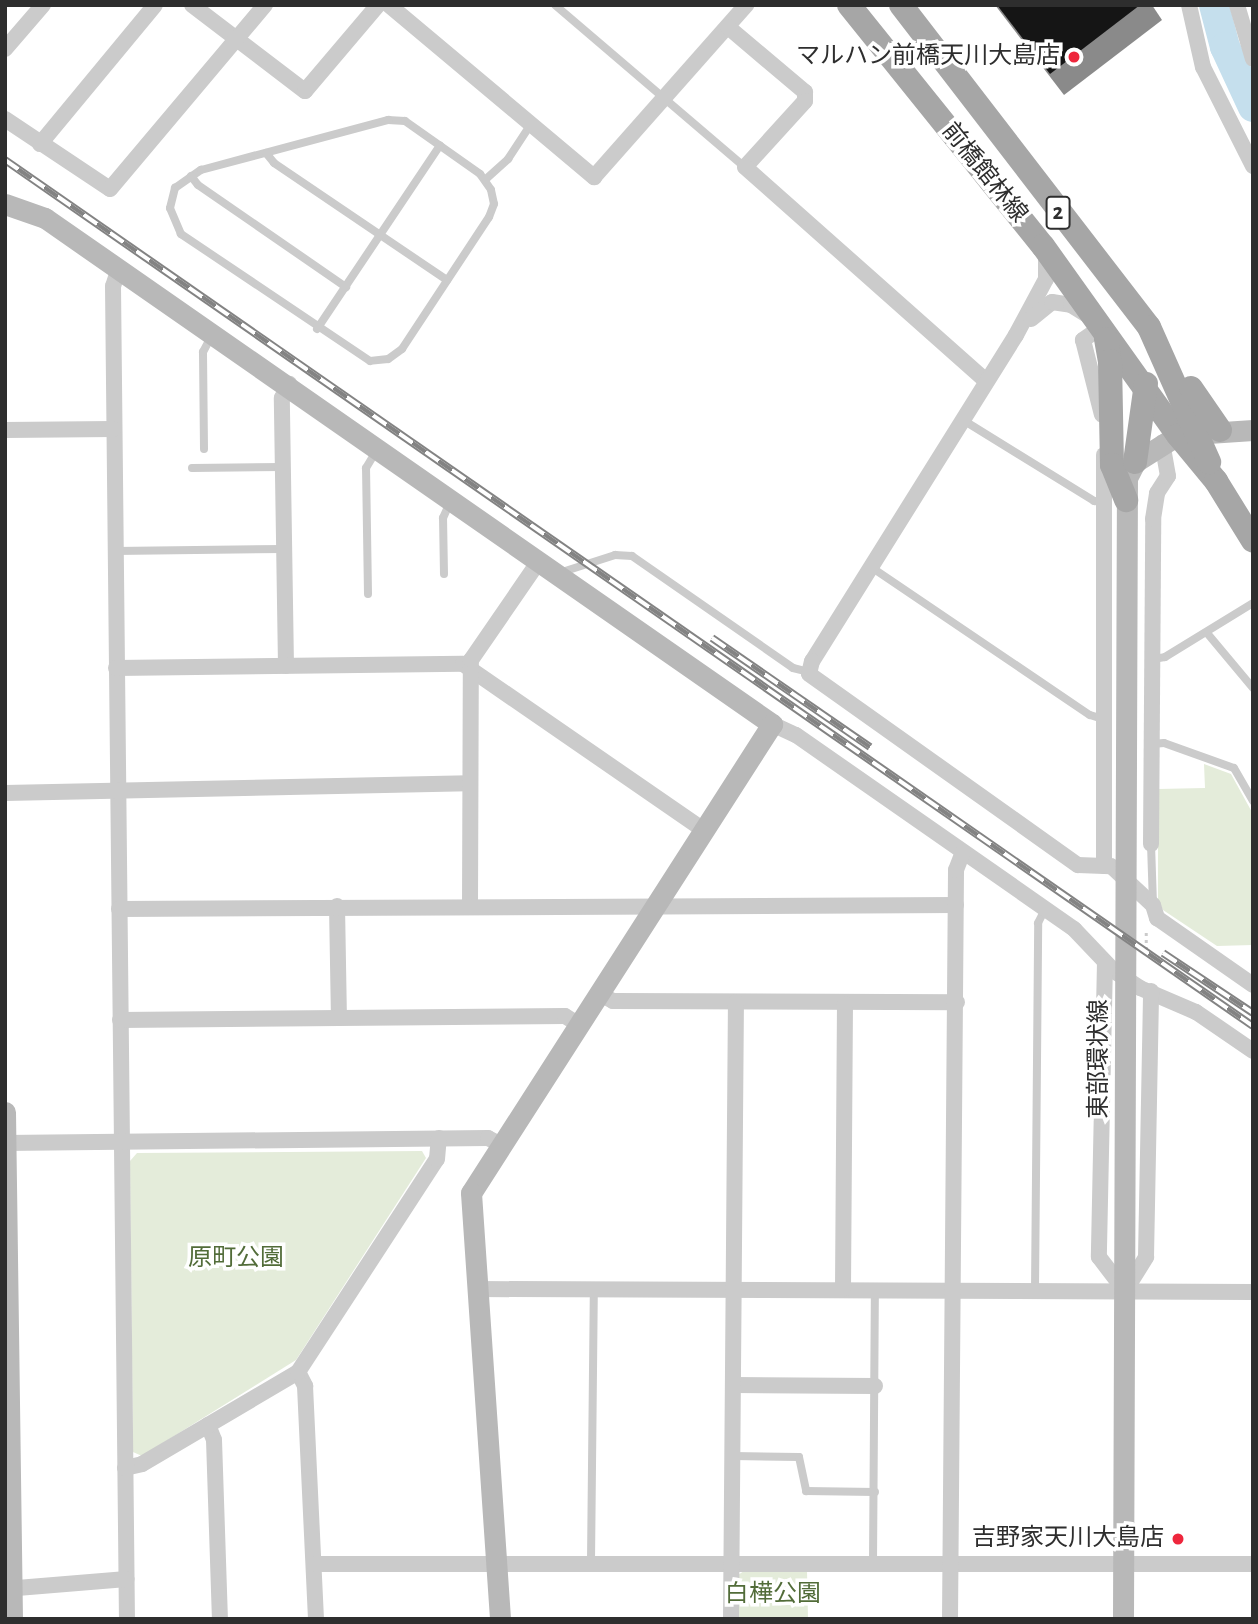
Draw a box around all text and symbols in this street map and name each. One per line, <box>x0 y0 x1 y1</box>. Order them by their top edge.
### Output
place label: マルハン前橋天川大島店 <box>796 43 1060 71</box>
marker: マルハン前橋天川大島店 <box>1066 49 1082 65</box>
street label: 前橋館林線 <box>935 117 1033 229</box>
road number: 2 <box>1044 194 1072 232</box>
street label: 東部環状線 <box>1086 999 1114 1119</box>
park label: 原町公園 <box>188 1245 284 1273</box>
place label: 吉野家天川大島店 <box>972 1525 1164 1553</box>
marker: 吉野家天川大島店 <box>1170 1531 1186 1547</box>
park label: 白樺公園 <box>725 1581 821 1609</box>

